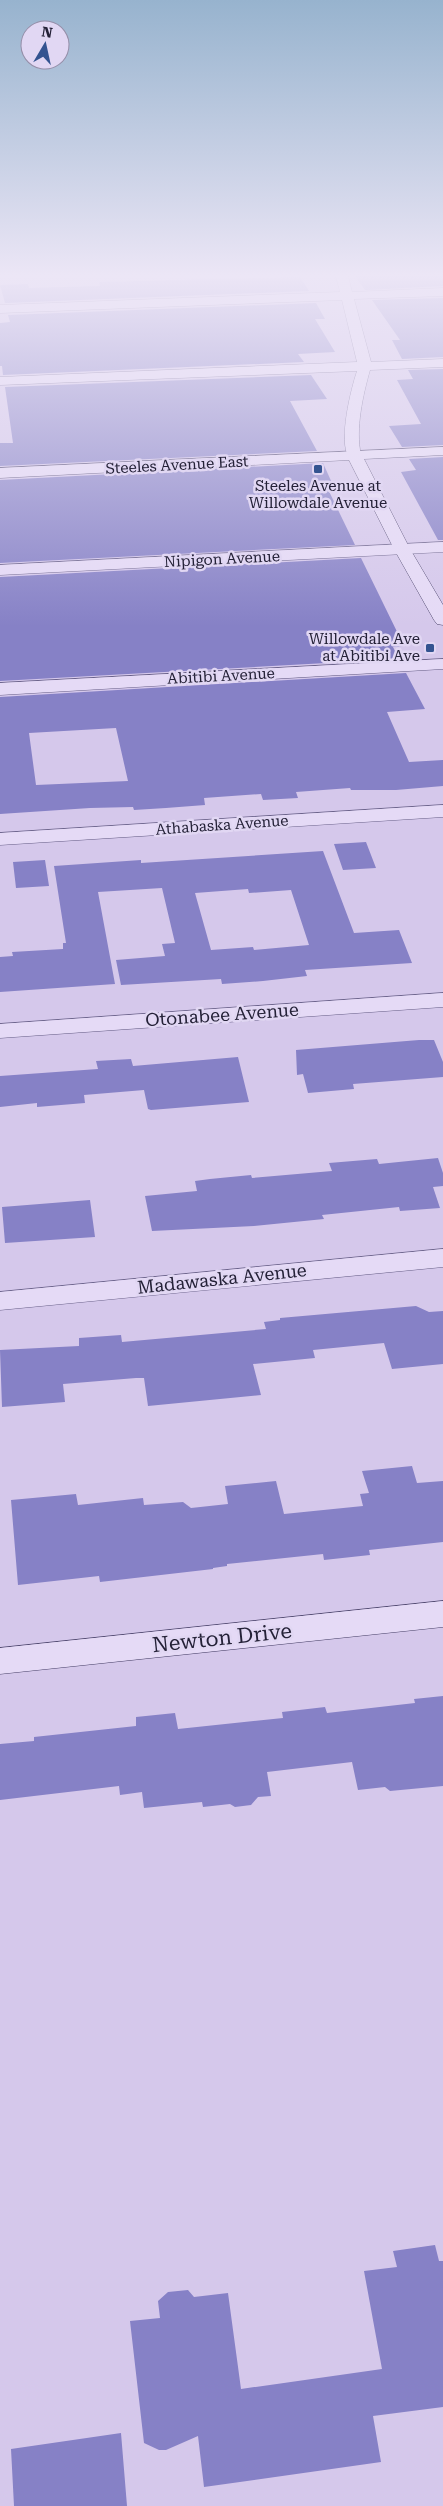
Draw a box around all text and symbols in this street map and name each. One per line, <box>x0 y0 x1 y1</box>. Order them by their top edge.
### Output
north arrow <box>20 20 70 70</box>
text: N <box>40 23 54 41</box>
street label: Steeles Avenue East <box>105 452 249 478</box>
marker: Steeles Avenue at Willowdale Avenue <box>312 463 324 475</box>
place label: Steeles Avenue at Willowdale Avenue <box>249 477 387 512</box>
street label: Nipigon Avenue <box>164 547 280 571</box>
place label: Willowdale Ave at Abitibi Ave <box>309 630 420 665</box>
marker: Willowdale Ave at Abitibi Ave <box>424 642 436 654</box>
street label: Abitibi Avenue <box>167 664 275 688</box>
street label: Athabaska Avenue <box>155 811 289 839</box>
street label: Otonabee Avenue <box>144 999 300 1030</box>
street label: Madawaska Avenue <box>136 1259 308 1298</box>
street label: Newton Drive <box>151 1619 293 1657</box>

